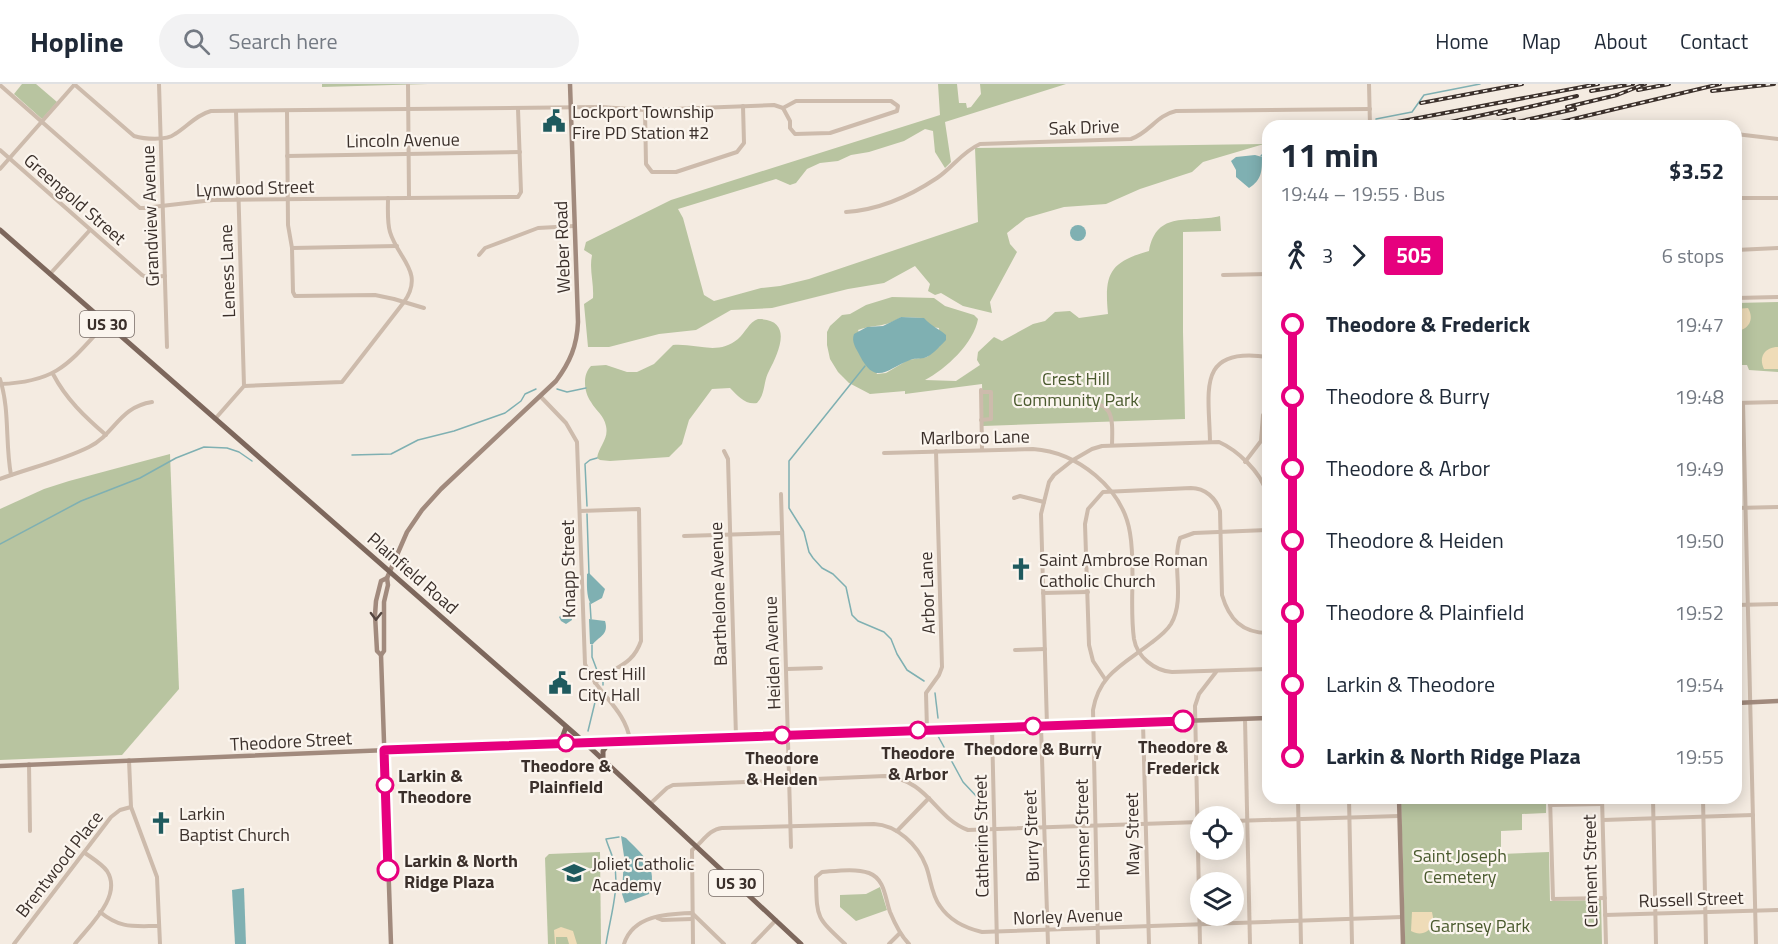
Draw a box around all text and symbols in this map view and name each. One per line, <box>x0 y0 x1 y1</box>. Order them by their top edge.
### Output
search box <box>159 14 579 68</box>
text: Hopline <box>30 20 123 63</box>
text: Search here <box>228 24 338 58</box>
icon: search <box>180 25 213 58</box>
text: Home <box>1435 25 1489 57</box>
text: Map <box>1522 25 1561 57</box>
text: About <box>1594 25 1647 57</box>
text: Contact <box>1680 25 1748 57</box>
place label: Lockport Township Fire PD Station #2 <box>572 98 714 146</box>
public building icon: Lockport Township Fire PD Station #2 <box>541 108 567 134</box>
street label: Sak Drive <box>1048 112 1120 142</box>
street label: Lincoln Avenue <box>346 126 460 154</box>
text: 11 min <box>1280 130 1379 180</box>
street label: Grandview Avenue <box>134 145 166 287</box>
street label: Greengold Street <box>18 147 133 252</box>
text: $3.52 <box>1669 154 1724 188</box>
street label: Lynwood Street <box>195 172 315 204</box>
text: 19:44 – 19:55 · Bus <box>1280 178 1445 209</box>
street label: Weber Road <box>547 200 577 294</box>
street label: Leness Lane <box>212 224 242 318</box>
icon: walk <box>1280 239 1313 272</box>
icon: forward <box>1342 239 1375 272</box>
text: 505 <box>1396 239 1431 271</box>
text: 3 <box>1322 240 1333 271</box>
text: 6 stops <box>1662 240 1724 271</box>
text: Theodore & Frederick <box>1326 307 1530 341</box>
text: 19:47 <box>1675 309 1724 340</box>
road number: US 30 <box>80 311 134 337</box>
park label: Crest Hill Community Park <box>1013 365 1139 413</box>
text: Theodore & Burry <box>1326 379 1490 413</box>
text: 19:48 <box>1675 381 1724 412</box>
street label: Marlboro Lane <box>920 423 1030 451</box>
text: Theodore & Arbor <box>1326 451 1490 485</box>
text: 19:49 <box>1675 453 1724 484</box>
street label: Knapp Street <box>554 519 582 618</box>
street label: Barthelone Avenue <box>702 522 734 666</box>
text: Theodore & Heiden <box>1326 523 1504 557</box>
text: 19:50 <box>1675 525 1724 556</box>
street label: Plainfield Road <box>361 526 465 620</box>
place label: Saint Ambrose Roman Catholic Church <box>1039 546 1208 594</box>
street label: Arbor Lane <box>912 551 942 635</box>
church icon: Saint Ambrose Roman Catholic Church <box>1008 556 1034 582</box>
text: Theodore & Plainfield <box>1326 595 1524 629</box>
street label: Heiden Avenue <box>757 596 787 710</box>
text: 19:52 <box>1675 597 1724 628</box>
one-way arrow <box>370 611 382 620</box>
place label: Crest Hill City Hall <box>578 660 646 708</box>
text: Larkin & Theodore <box>1326 667 1495 701</box>
text: 19:54 <box>1675 669 1724 700</box>
public building icon: Crest Hill City Hall <box>547 670 573 696</box>
marker: Theodore & Frederick <box>1172 710 1194 732</box>
marker: Theodore & Burry <box>1024 717 1042 735</box>
marker: Theodore & Arbor <box>909 721 927 739</box>
street label: Theodore Street <box>229 724 353 758</box>
marker: Theodore & Heiden <box>773 726 791 744</box>
place label: Theodore & Frederick <box>1138 733 1228 781</box>
marker: Theodore & Plainfield <box>557 734 575 752</box>
place label: Theodore & Burry <box>964 735 1102 762</box>
place label: Theodore & Arbor <box>881 739 955 787</box>
text: Larkin & North Ridge Plaza <box>1326 739 1581 773</box>
text: 19:55 <box>1675 741 1724 772</box>
place label: Theodore & Heiden <box>745 744 819 792</box>
place label: Theodore & Plainfield <box>521 752 611 800</box>
place label: Larkin & Theodore <box>398 762 472 810</box>
street label: Catherine Street <box>966 774 996 898</box>
marker: Larkin & Theodore <box>376 776 394 794</box>
street label: Hosmer Street <box>1068 778 1096 890</box>
street label: Burry Street <box>1016 789 1046 883</box>
street label: May Street <box>1118 792 1146 876</box>
place label: Larkin Baptist Church <box>179 800 290 848</box>
street label: Brentwood Place <box>9 805 109 923</box>
map controls <box>1190 806 1244 926</box>
button: locate <box>1190 806 1244 860</box>
church icon: Larkin Baptist Church <box>148 810 174 836</box>
street label: Clement Street <box>1576 813 1604 928</box>
park label: Saint Joseph Cemetery <box>1413 842 1507 890</box>
place label: Larkin & North Ridge Plaza <box>404 847 518 895</box>
place label: Joliet Catholic Academy <box>592 850 694 898</box>
marker: Larkin & North Ridge Plaza <box>377 859 399 881</box>
school or university icon: Joliet Catholic Academy <box>561 860 587 886</box>
road number: US 30 <box>709 870 763 896</box>
button: layers <box>1190 872 1244 926</box>
street label: Russell Street <box>1638 884 1745 914</box>
street label: Norley Avenue <box>1013 901 1123 931</box>
park label: Garnsey Park <box>1430 912 1531 939</box>

